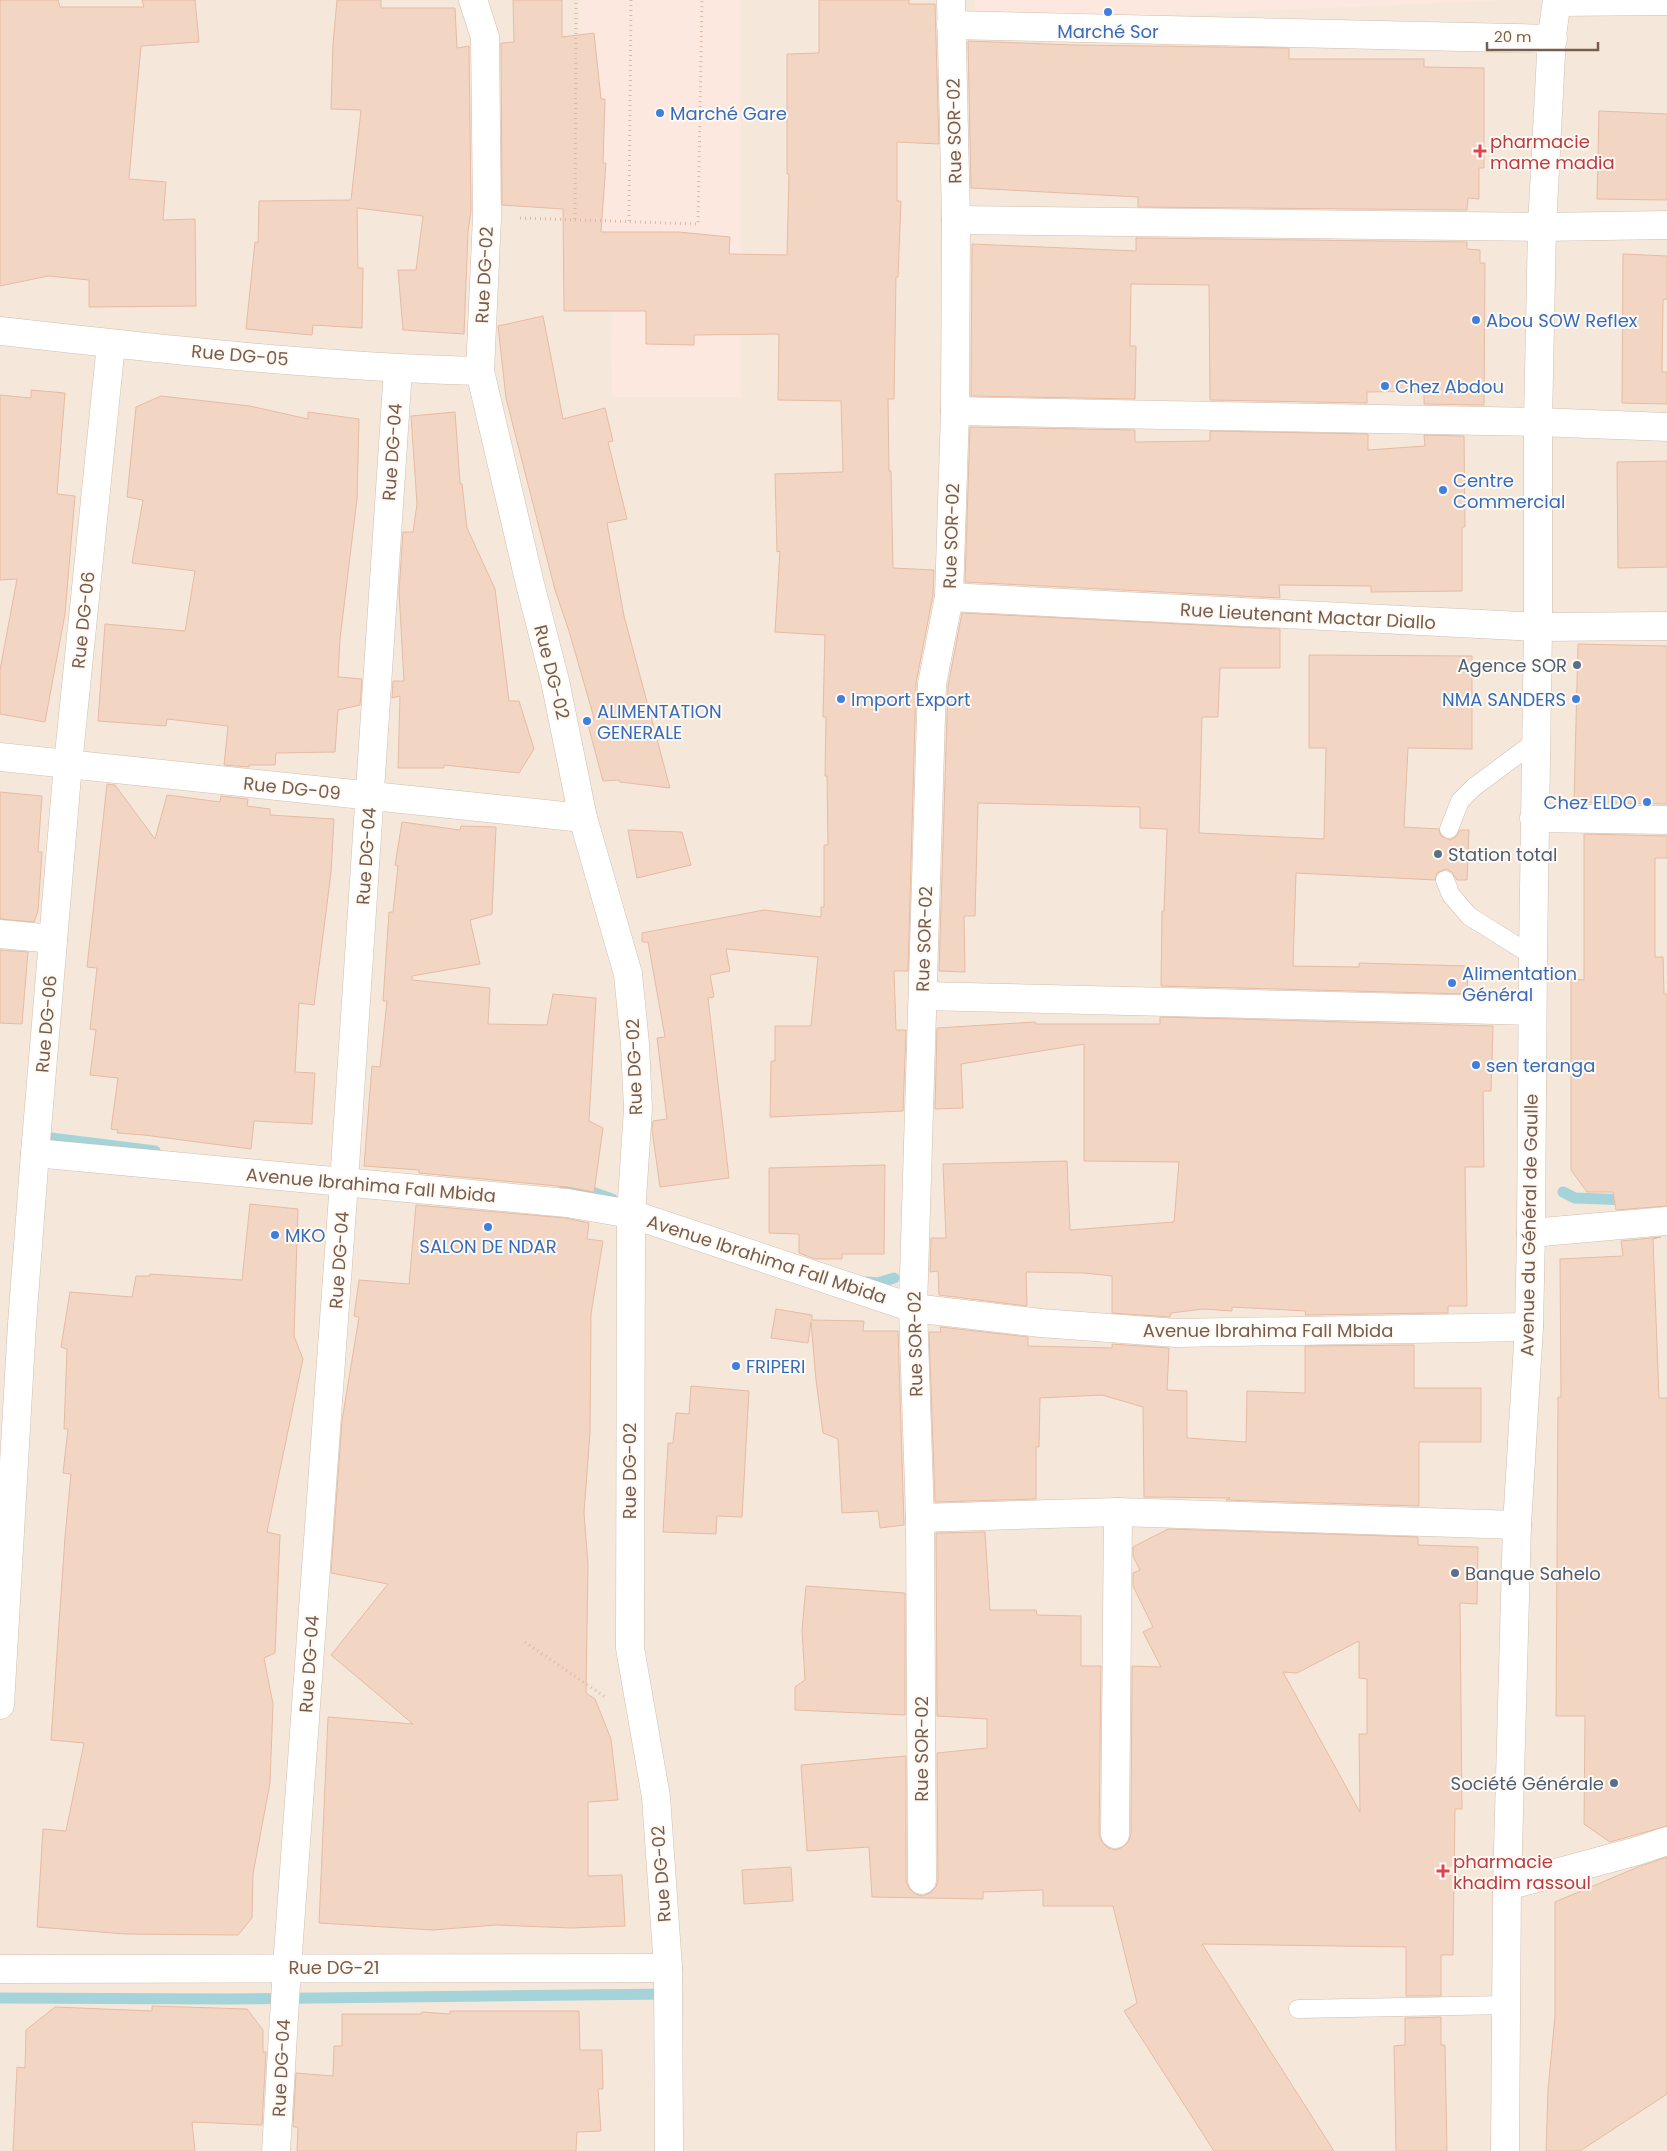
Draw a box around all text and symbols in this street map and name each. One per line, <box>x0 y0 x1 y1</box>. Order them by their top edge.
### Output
marker: Marché Sor <box>1102 6 1114 18</box>
place label: Marché Sor <box>1057 19 1159 44</box>
scale bar <box>1487 20 1598 52</box>
text: 20 m <box>1494 26 1532 47</box>
street label: Rue SOR-02 <box>941 78 967 184</box>
place label: Marché Gare <box>670 101 787 126</box>
marker: Marché Gare <box>654 107 666 119</box>
place label: pharmacie mame madia <box>1490 129 1615 175</box>
marker: pharmacie mame madia <box>1474 145 1486 157</box>
street label: Rue DG-02 <box>469 226 499 324</box>
place label: Abou SOW Reflex <box>1486 308 1638 333</box>
marker: Abou SOW Reflex <box>1470 314 1482 326</box>
street label: Rue DG-05 <box>190 338 290 372</box>
place label: Chez Abdou <box>1395 374 1504 399</box>
marker: Chez Abdou <box>1379 380 1391 392</box>
street label: Rue DG-04 <box>376 402 408 502</box>
place label: Centre Commercial <box>1453 468 1565 514</box>
street label: Rue SOR-02 <box>937 483 965 589</box>
marker: Centre Commercial <box>1437 484 1449 496</box>
street label: Rue DG-06 <box>65 570 101 670</box>
street label: Rue Lieutenant Mactar Diallo <box>1179 597 1437 635</box>
street label: Rue DG-02 <box>528 622 576 722</box>
place label: Agence SOR <box>1457 653 1567 678</box>
marker: Agence SOR <box>1571 659 1583 671</box>
place label: Import Export <box>851 687 971 712</box>
place label: NMA SANDERS <box>1442 687 1566 712</box>
marker: Import Export <box>835 693 847 705</box>
marker: NMA SANDERS <box>1570 693 1582 705</box>
place label: ALIMENTATION GENERALE <box>597 699 722 745</box>
marker: ALIMENTATION GENERALE <box>581 715 593 727</box>
street label: Rue DG-09 <box>242 770 342 806</box>
place label: Chez ELDO <box>1544 790 1637 815</box>
marker: Chez ELDO <box>1641 796 1653 808</box>
street label: Rue DG-04 <box>350 806 382 906</box>
place label: Station total <box>1448 842 1557 867</box>
marker: Station total <box>1432 848 1444 860</box>
street label: Rue SOR-02 <box>910 886 938 992</box>
place label: Alimentation Général <box>1462 961 1577 1007</box>
street label: Rue DG-06 <box>29 974 63 1074</box>
marker: Alimentation Général <box>1446 977 1458 989</box>
street label: Rue DG-02 <box>620 1018 648 1116</box>
place label: sen teranga <box>1486 1053 1595 1078</box>
marker: sen teranga <box>1470 1059 1482 1071</box>
street label: Avenue du Général de Gaulle <box>1514 1093 1544 1357</box>
street label: Avenue Ibrahima Fall Mbida <box>245 1162 497 1208</box>
street label: Avenue Ibrahima Fall Mbida <box>644 1208 890 1310</box>
street label: Rue DG-04 <box>323 1210 355 1310</box>
marker: SALON DE NDAR <box>482 1221 494 1233</box>
place label: MKO <box>285 1223 325 1248</box>
marker: MKO <box>269 1229 281 1241</box>
place label: SALON DE NDAR <box>419 1234 557 1259</box>
street label: Rue SOR-02 <box>902 1291 928 1397</box>
street label: Avenue Ibrahima Fall Mbida <box>1143 1318 1393 1343</box>
place label: FRIPERI <box>746 1354 805 1379</box>
marker: FRIPERI <box>730 1360 742 1372</box>
street label: Rue DG-02 <box>617 1423 642 1519</box>
place label: Banque Sahelo <box>1465 1561 1601 1586</box>
marker: Banque Sahelo <box>1449 1567 1461 1579</box>
street label: Rue DG-04 <box>293 1614 325 1714</box>
street label: Rue SOR-02 <box>909 1696 934 1802</box>
place label: Société Générale <box>1451 1771 1604 1796</box>
marker: Société Générale <box>1608 1777 1620 1789</box>
street label: Rue DG-02 <box>645 1825 677 1923</box>
place label: pharmacie khadim rassoul <box>1453 1849 1591 1895</box>
marker: pharmacie khadim rassoul <box>1437 1865 1449 1877</box>
street label: Rue DG-21 <box>288 1955 380 1980</box>
street label: Rue DG-04 <box>266 2019 296 2117</box>

